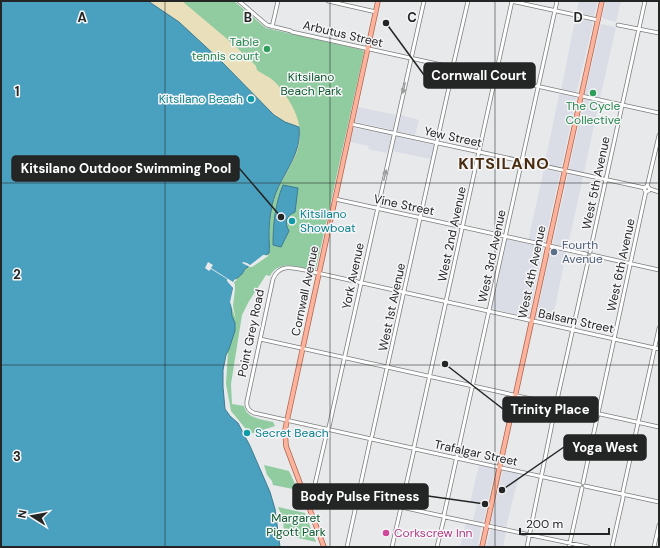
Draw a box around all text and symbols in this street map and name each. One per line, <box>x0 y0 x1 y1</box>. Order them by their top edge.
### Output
text: A <box>77 9 87 26</box>
text: B <box>244 9 252 26</box>
text: C <box>407 9 417 26</box>
text: D <box>573 9 583 26</box>
street label: Arbutus Street <box>301 17 385 51</box>
place label: Table tennis court <box>192 34 259 64</box>
marker: Table tennis court <box>262 44 272 54</box>
callout: Cornwall Court <box>424 63 535 88</box>
text: Cornwall Court <box>431 67 527 84</box>
park label: Kitsilano Beach Park <box>280 69 342 99</box>
one-way arrow <box>401 82 407 94</box>
text: 1 <box>15 83 19 100</box>
marker: The Cycle Collective <box>588 88 598 98</box>
place label: Kitsilano Beach <box>159 91 243 107</box>
marker: Kitsilano Beach <box>246 94 256 104</box>
place label: The Cycle Collective <box>565 98 621 128</box>
street label: Yew Street <box>423 123 484 151</box>
street label: West 5th Avenue <box>578 135 614 231</box>
district label: KITSILANO <box>458 153 550 174</box>
callout: Kitsilano Outdoor Swimming Pool <box>12 156 239 181</box>
text: Kitsilano Outdoor Swimming Pool <box>21 160 231 177</box>
one-way arrow <box>382 169 388 182</box>
street label: West 2nd Avenue <box>434 185 470 283</box>
street label: Vine Street <box>372 191 436 219</box>
place label: Kitsilano Showboat <box>300 206 356 236</box>
street label: West 3rd Avenue <box>474 208 510 304</box>
marker: Kitsilano Showboat <box>287 216 297 226</box>
street label: West 6th Avenue <box>603 217 639 313</box>
street label: West 4th Avenue <box>514 224 550 320</box>
place label: Fourth Avenue <box>562 237 603 267</box>
street label: York Avenue <box>338 241 368 311</box>
street label: Cornwall Avenue <box>288 244 322 338</box>
marker: Fourth Avenue <box>549 247 559 257</box>
street label: West 1st Avenue <box>375 261 409 353</box>
text: 2 <box>13 266 21 283</box>
street label: Point Grey Road <box>234 288 268 378</box>
street label: Balsam Street <box>537 305 616 337</box>
callout: Trinity Place <box>503 397 598 422</box>
text: Trinity Place <box>511 401 590 418</box>
place label: Secret Beach <box>255 425 329 441</box>
marker: Secret Beach <box>242 428 252 438</box>
callout: Yoga West <box>564 435 646 460</box>
street label: Trafalgar Street <box>433 436 519 470</box>
text: Yoga West <box>572 439 638 456</box>
text: 3 <box>13 448 21 465</box>
callout: Body Pulse Fitness <box>293 484 428 509</box>
text: Body Pulse Fitness <box>300 488 420 505</box>
north arrow <box>12 496 52 536</box>
text: N <box>15 509 30 519</box>
park label: Margaret Pigott Park <box>266 510 326 540</box>
scale bar <box>520 510 609 536</box>
text: 200 m <box>526 516 563 532</box>
place label: Corkscrew Inn <box>394 525 473 541</box>
marker: Corkscrew Inn <box>381 528 391 538</box>

